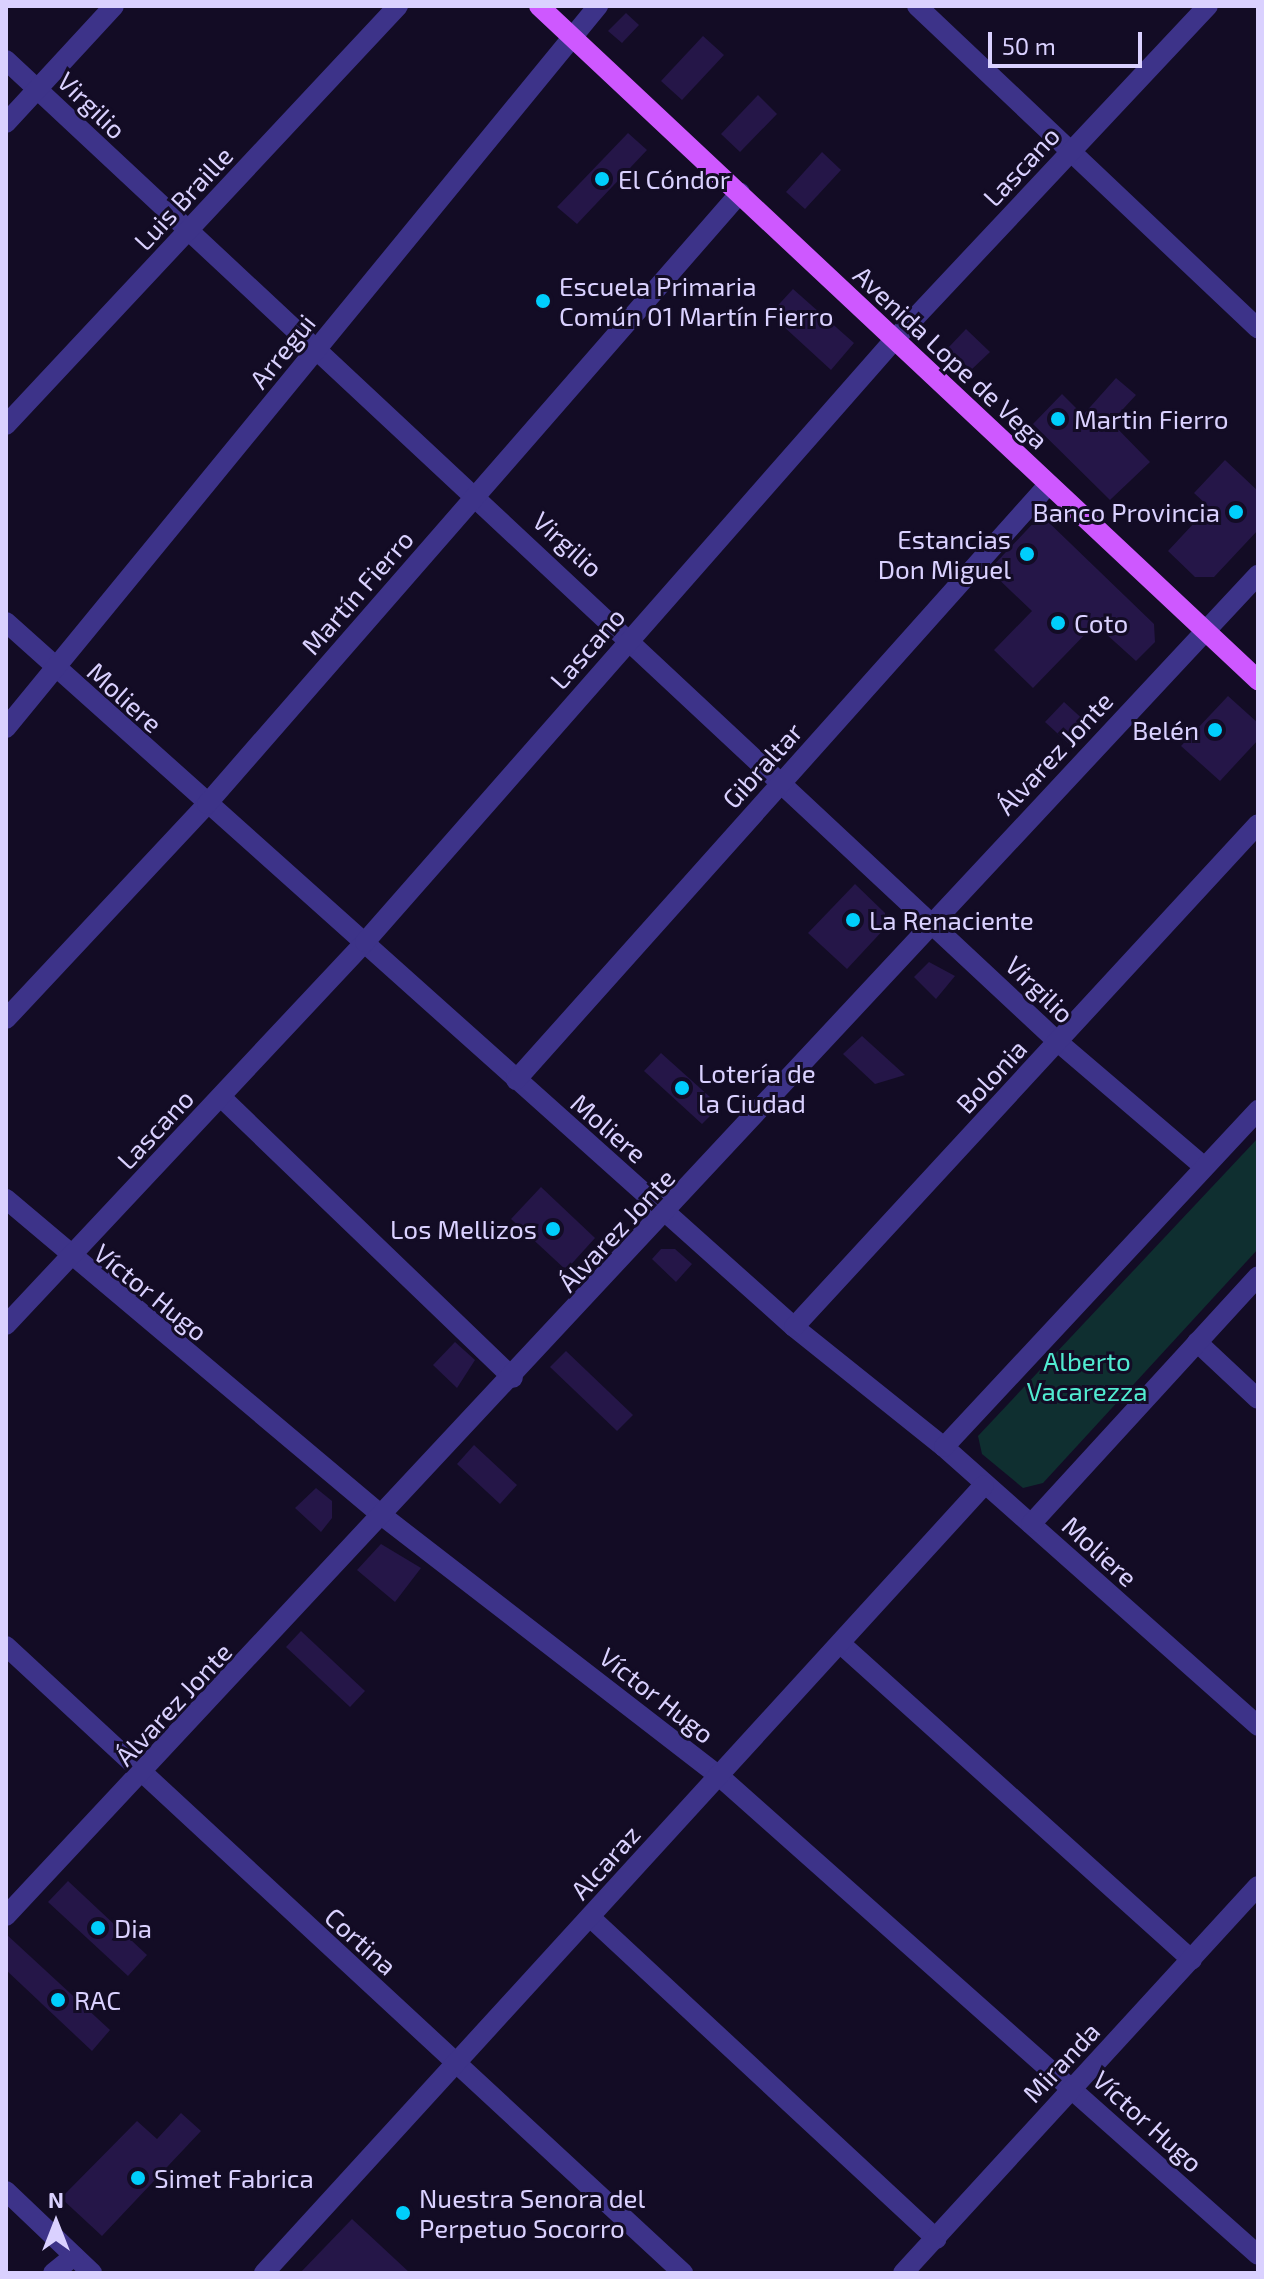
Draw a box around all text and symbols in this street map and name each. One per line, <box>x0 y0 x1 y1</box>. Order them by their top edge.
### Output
scale bar <box>992 16 1146 66</box>
text: 50 m <box>1002 31 1056 60</box>
street label: Virgilio <box>51 65 133 145</box>
street label: Lascano <box>976 120 1066 212</box>
street label: Luis Braille <box>127 140 239 256</box>
place label: El Cóndor <box>618 163 731 195</box>
marker: El Cóndor <box>593 170 611 188</box>
street label: Avenida Lope de Vega <box>847 259 1055 455</box>
place label: Escuela Primaria Común 01 Martín Fierro <box>559 270 833 332</box>
marker: Escuela Primaria Común 01 Martín Fierro <box>534 292 552 310</box>
street label: Arregui <box>243 308 321 394</box>
place label: Martin Fierro <box>1074 403 1228 435</box>
marker: Martin Fierro <box>1049 410 1067 428</box>
place label: Banco Provincia <box>1033 496 1220 528</box>
marker: Banco Provincia <box>1227 503 1245 521</box>
street label: Virgilio <box>527 505 609 583</box>
street label: Martín Fierro <box>295 523 419 661</box>
place label: Estancias Don Miguel <box>878 523 1011 584</box>
marker: Estancias Don Miguel <box>1018 545 1036 563</box>
street label: Lascano <box>543 601 631 695</box>
place label: Coto <box>1074 607 1128 639</box>
marker: Coto <box>1049 614 1067 632</box>
street label: Moliere <box>81 655 169 739</box>
street label: Álvarez Jonte <box>989 685 1119 821</box>
place label: Belén <box>1132 714 1199 746</box>
street label: Gibraltar <box>715 716 809 814</box>
marker: Belén <box>1206 721 1224 739</box>
place label: La Renaciente <box>869 904 1034 936</box>
marker: La Renaciente <box>844 911 862 929</box>
street label: Virgilio <box>999 949 1081 1029</box>
street label: Bolonia <box>949 1033 1033 1119</box>
place label: Lotería de la Ciudad <box>698 1057 816 1118</box>
marker: Lotería de la Ciudad <box>673 1079 691 1097</box>
street label: Lascano <box>110 1083 200 1175</box>
street label: Moliere <box>565 1087 653 1169</box>
street label: Álvarez Jonte <box>551 1162 681 1298</box>
place label: Los Mellizos <box>390 1213 537 1245</box>
marker: Los Mellizos <box>544 1220 562 1238</box>
street label: Víctor Hugo <box>88 1237 214 1347</box>
park label: Alberto Vacarezza <box>1026 1345 1148 1406</box>
street label: Moliere <box>1056 1509 1144 1593</box>
street label: Álvarez Jonte <box>108 1636 238 1772</box>
street label: Víctor Hugo <box>593 1640 721 1750</box>
street label: Alcaraz <box>564 1819 646 1905</box>
street label: Cortina <box>319 1901 403 1981</box>
place label: Dia <box>114 1912 152 1944</box>
marker: Dia <box>89 1919 107 1937</box>
place label: RAC <box>74 1984 121 2016</box>
marker: RAC <box>49 1991 67 2009</box>
street label: Miranda <box>1016 2015 1106 2109</box>
street label: Víctor Hugo <box>1087 2063 1209 2179</box>
place label: Simet Fabrica <box>154 2162 314 2194</box>
marker: Simet Fabrica <box>129 2169 147 2187</box>
place label: Nuestra Senora del Perpetuo Socorro <box>419 2182 645 2244</box>
north arrow <box>16 2183 96 2263</box>
text: N <box>48 2186 64 2212</box>
marker: Nuestra Senora del Perpetuo Socorro <box>394 2204 412 2222</box>

